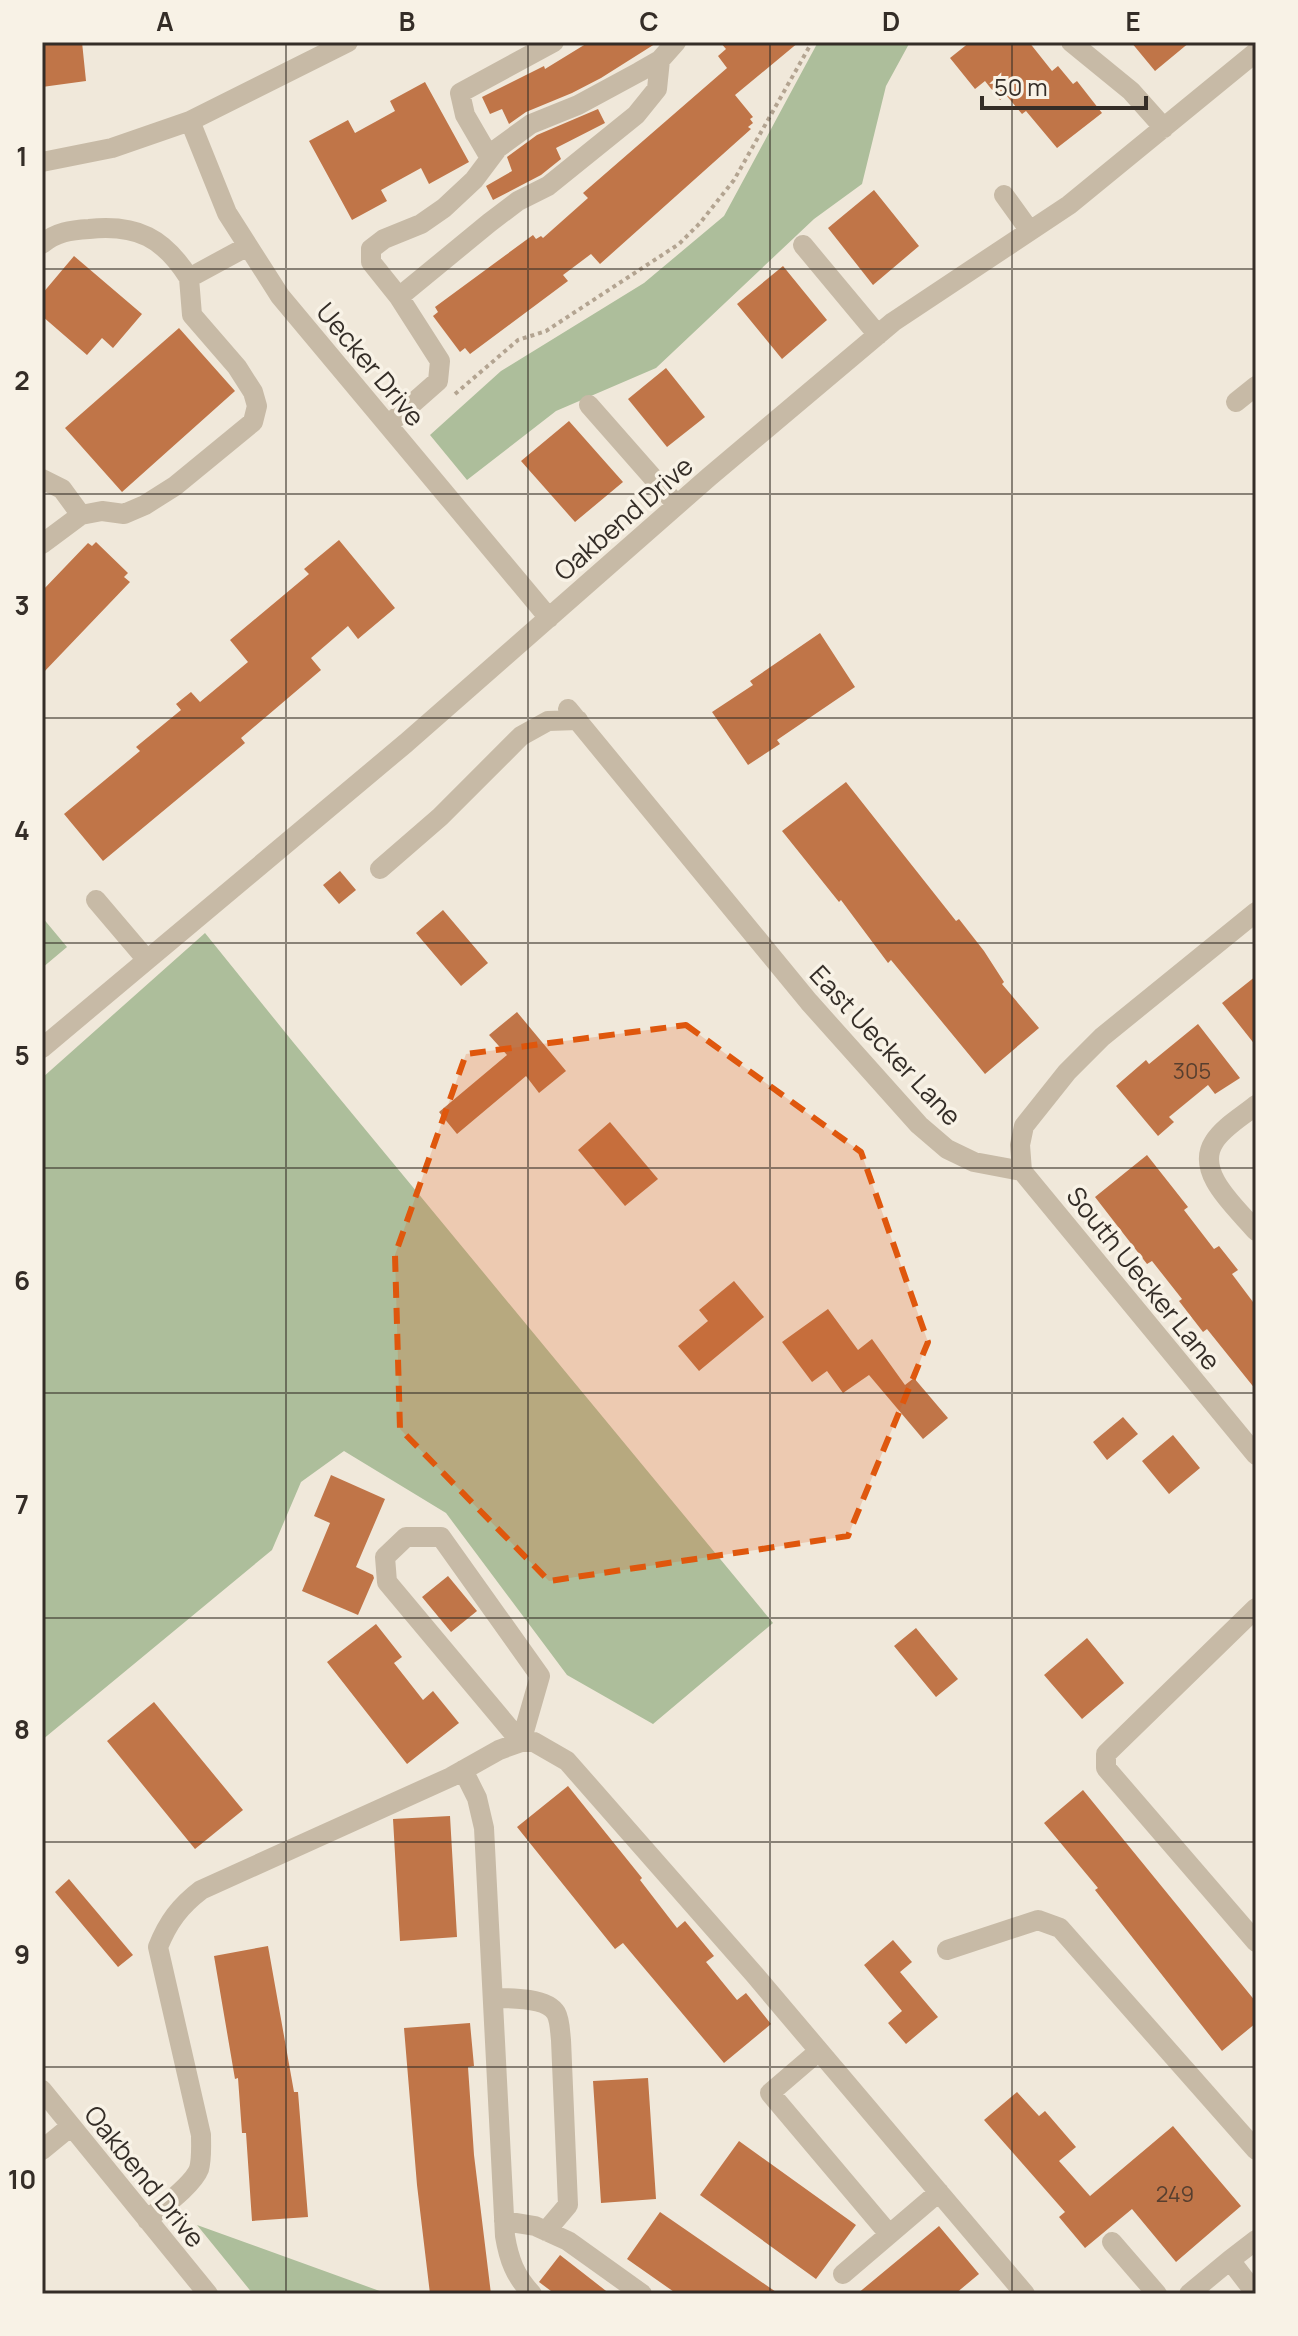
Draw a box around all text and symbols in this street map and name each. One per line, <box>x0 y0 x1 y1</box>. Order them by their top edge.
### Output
text: A <box>156 3 174 39</box>
text: B <box>399 3 415 39</box>
text: C <box>639 3 659 39</box>
text: D <box>882 3 900 39</box>
text: E <box>1125 3 1141 39</box>
scale bar <box>982 60 1146 110</box>
text: 50 m <box>994 70 1048 103</box>
text: 1 <box>16 138 28 174</box>
street label: Uecker Drive <box>309 295 433 433</box>
text: 2 <box>14 362 30 398</box>
street label: Oakbend Drive <box>546 448 700 588</box>
text: 3 <box>14 587 30 623</box>
text: 4 <box>14 812 30 848</box>
street label: East Uecker Lane <box>802 957 970 1133</box>
text: 5 <box>14 1037 30 1073</box>
house number: 305 <box>1173 1056 1211 1086</box>
street label: South Uecker Lane <box>1059 1179 1229 1377</box>
text: 6 <box>14 1262 30 1298</box>
text: 7 <box>15 1486 29 1522</box>
text: 8 <box>14 1711 30 1747</box>
text: 9 <box>14 1936 30 1972</box>
street label: Oakbend Drive <box>77 2097 213 2255</box>
text: 10 <box>8 2161 36 2197</box>
house number: 249 <box>1156 2179 1194 2209</box>

